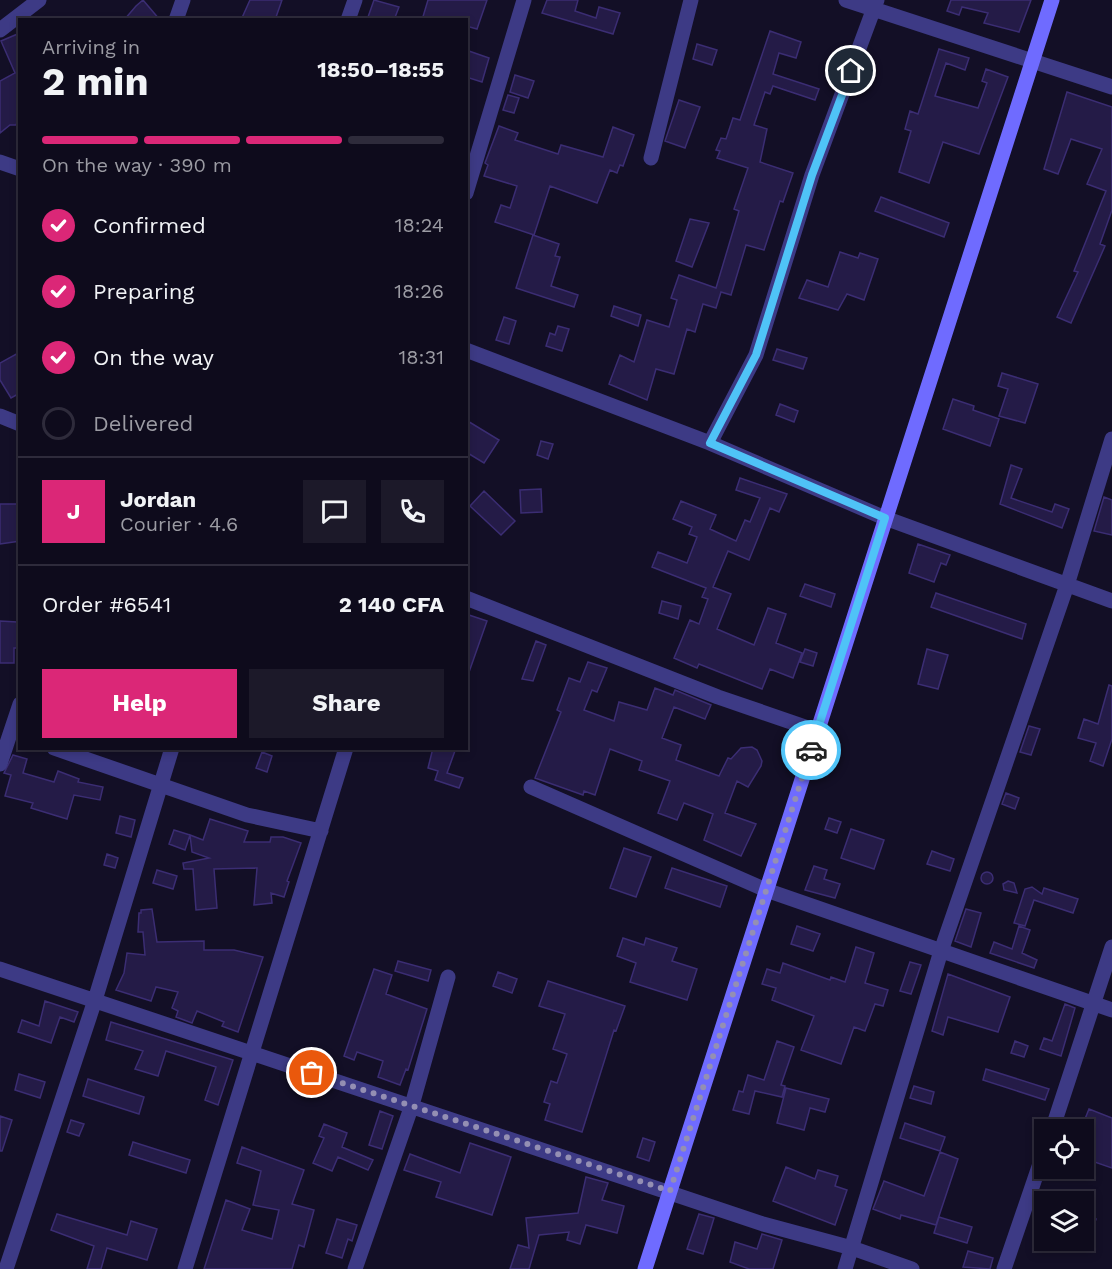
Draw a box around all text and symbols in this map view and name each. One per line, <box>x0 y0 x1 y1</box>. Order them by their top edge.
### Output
text: Arriving in <box>42 35 140 59</box>
pin <box>825 45 876 96</box>
icon: home <box>834 54 867 87</box>
text: 18:50–18:55 <box>317 57 444 82</box>
text: 2 min <box>42 59 149 104</box>
text: On the way · 390 m <box>42 153 232 177</box>
icon: check <box>42 209 75 242</box>
text: Confirmed <box>93 213 206 238</box>
text: 18:24 <box>395 213 444 237</box>
icon: check <box>42 275 75 308</box>
text: Preparing <box>93 279 194 304</box>
text: 18:26 <box>394 279 444 303</box>
icon: check <box>42 341 75 374</box>
text: On the way <box>93 345 214 370</box>
text: 18:31 <box>399 345 444 369</box>
text: Delivered <box>93 411 193 436</box>
button: chat <box>303 480 366 543</box>
button: phone <box>381 480 444 543</box>
text: Jordan <box>120 487 196 512</box>
text: J <box>67 499 80 524</box>
text: Courier · 4.6 <box>120 512 238 536</box>
text: Order #6541 <box>42 592 171 617</box>
text: 2 140 CFA <box>339 592 444 617</box>
button: Help <box>42 669 237 738</box>
button: Share <box>249 669 444 738</box>
courier <box>781 720 841 780</box>
icon: car <box>795 734 828 767</box>
pin <box>286 1047 337 1098</box>
icon: bag <box>295 1056 328 1089</box>
map controls <box>1034 1119 1094 1251</box>
button: locate <box>1034 1119 1094 1179</box>
button: layers <box>1034 1191 1094 1251</box>

